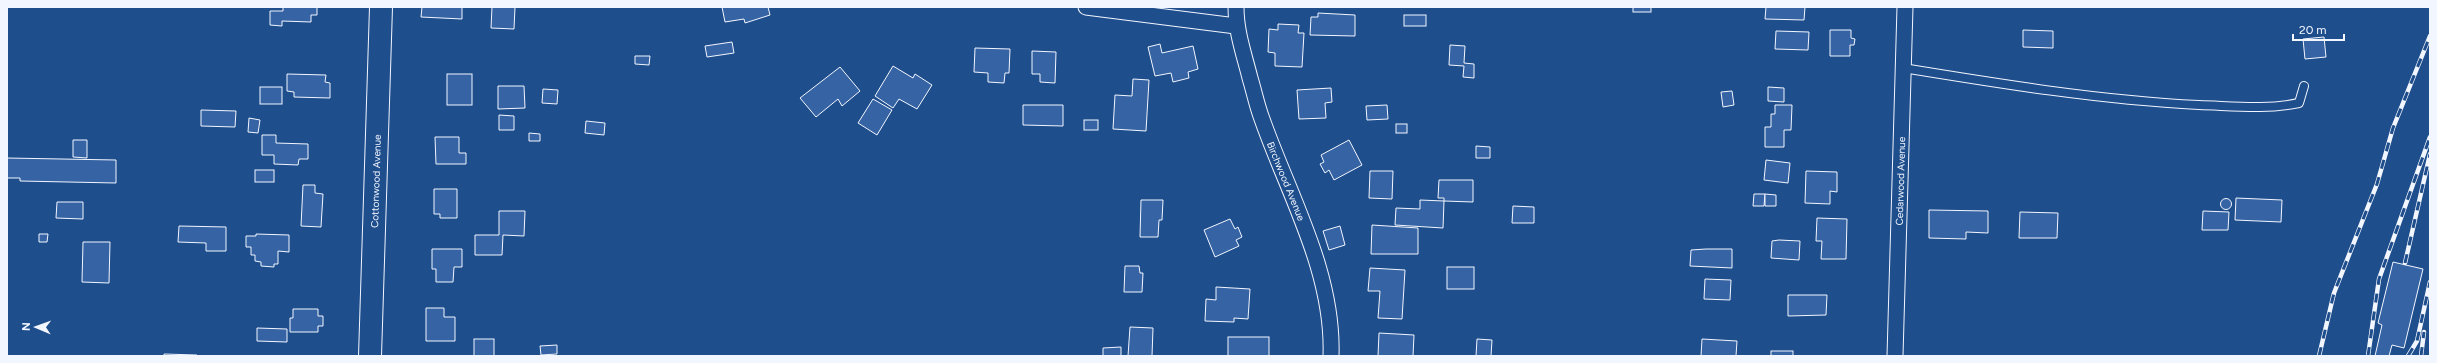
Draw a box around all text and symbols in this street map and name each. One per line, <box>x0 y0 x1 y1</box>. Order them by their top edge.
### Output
scale bar <box>2293 16 2344 42</box>
text: 20 m <box>2299 23 2327 37</box>
street label: Cottonwood Avenue <box>368 134 384 228</box>
street label: Cedarwood Avenue <box>1893 136 1908 226</box>
street label: Birchwood Avenue <box>1264 140 1308 223</box>
north arrow <box>16 307 56 347</box>
text: N <box>20 322 33 331</box>

